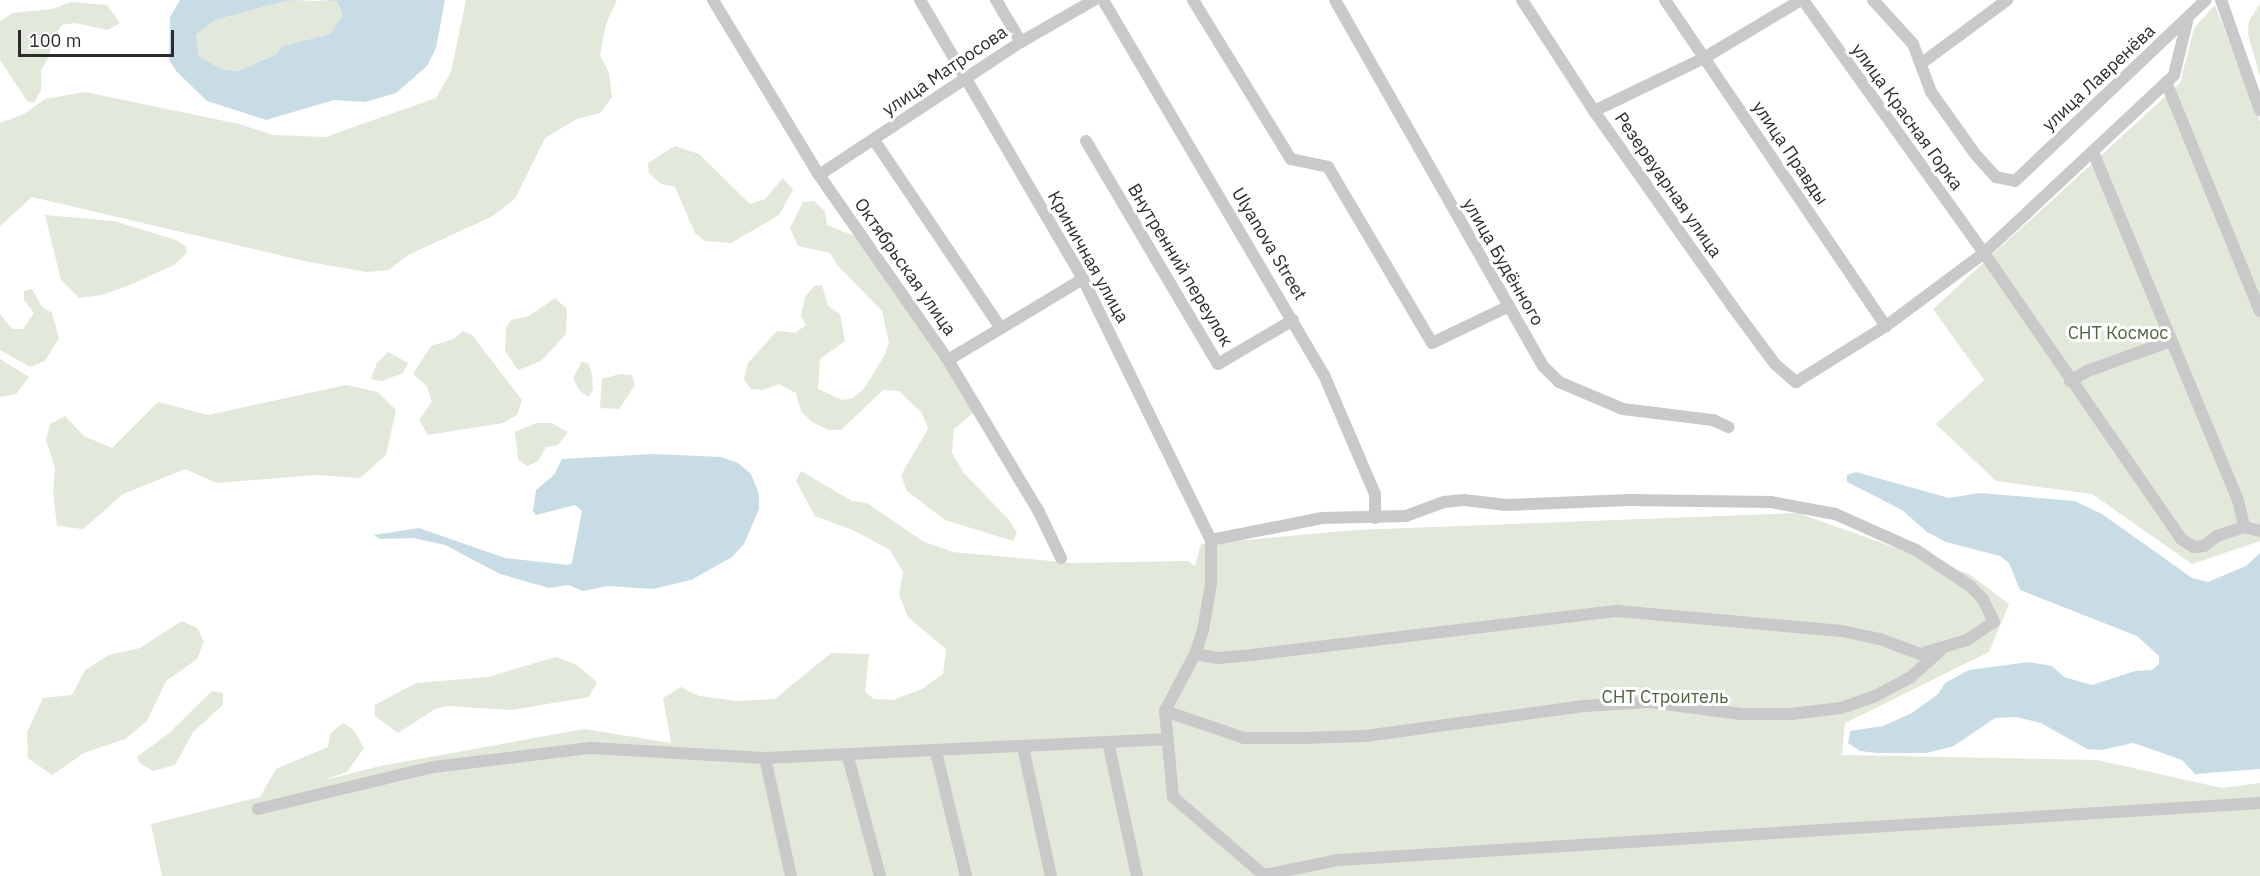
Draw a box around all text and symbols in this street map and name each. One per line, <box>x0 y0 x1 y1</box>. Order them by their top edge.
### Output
scale bar <box>21 18 177 56</box>
street label: улица Лавренёва <box>2038 20 2160 136</box>
street label: улица Матросова <box>879 21 1011 121</box>
text: 100 m <box>29 29 81 52</box>
street label: улица Красная Горка <box>1846 39 1968 195</box>
street label: улица Правды <box>1747 97 1833 209</box>
street label: Резервуарная улица <box>1610 108 1726 262</box>
street label: Внутренний переулок <box>1123 180 1237 350</box>
street label: Ulyanova Street <box>1227 184 1311 304</box>
street label: Криничная улица <box>1043 187 1133 327</box>
street label: Октябрьская улица <box>849 194 961 340</box>
street label: улица Будённого <box>1458 194 1548 330</box>
park label: СНТ Космос <box>2068 322 2168 344</box>
park label: СНТ Строитель <box>1602 686 1728 708</box>

